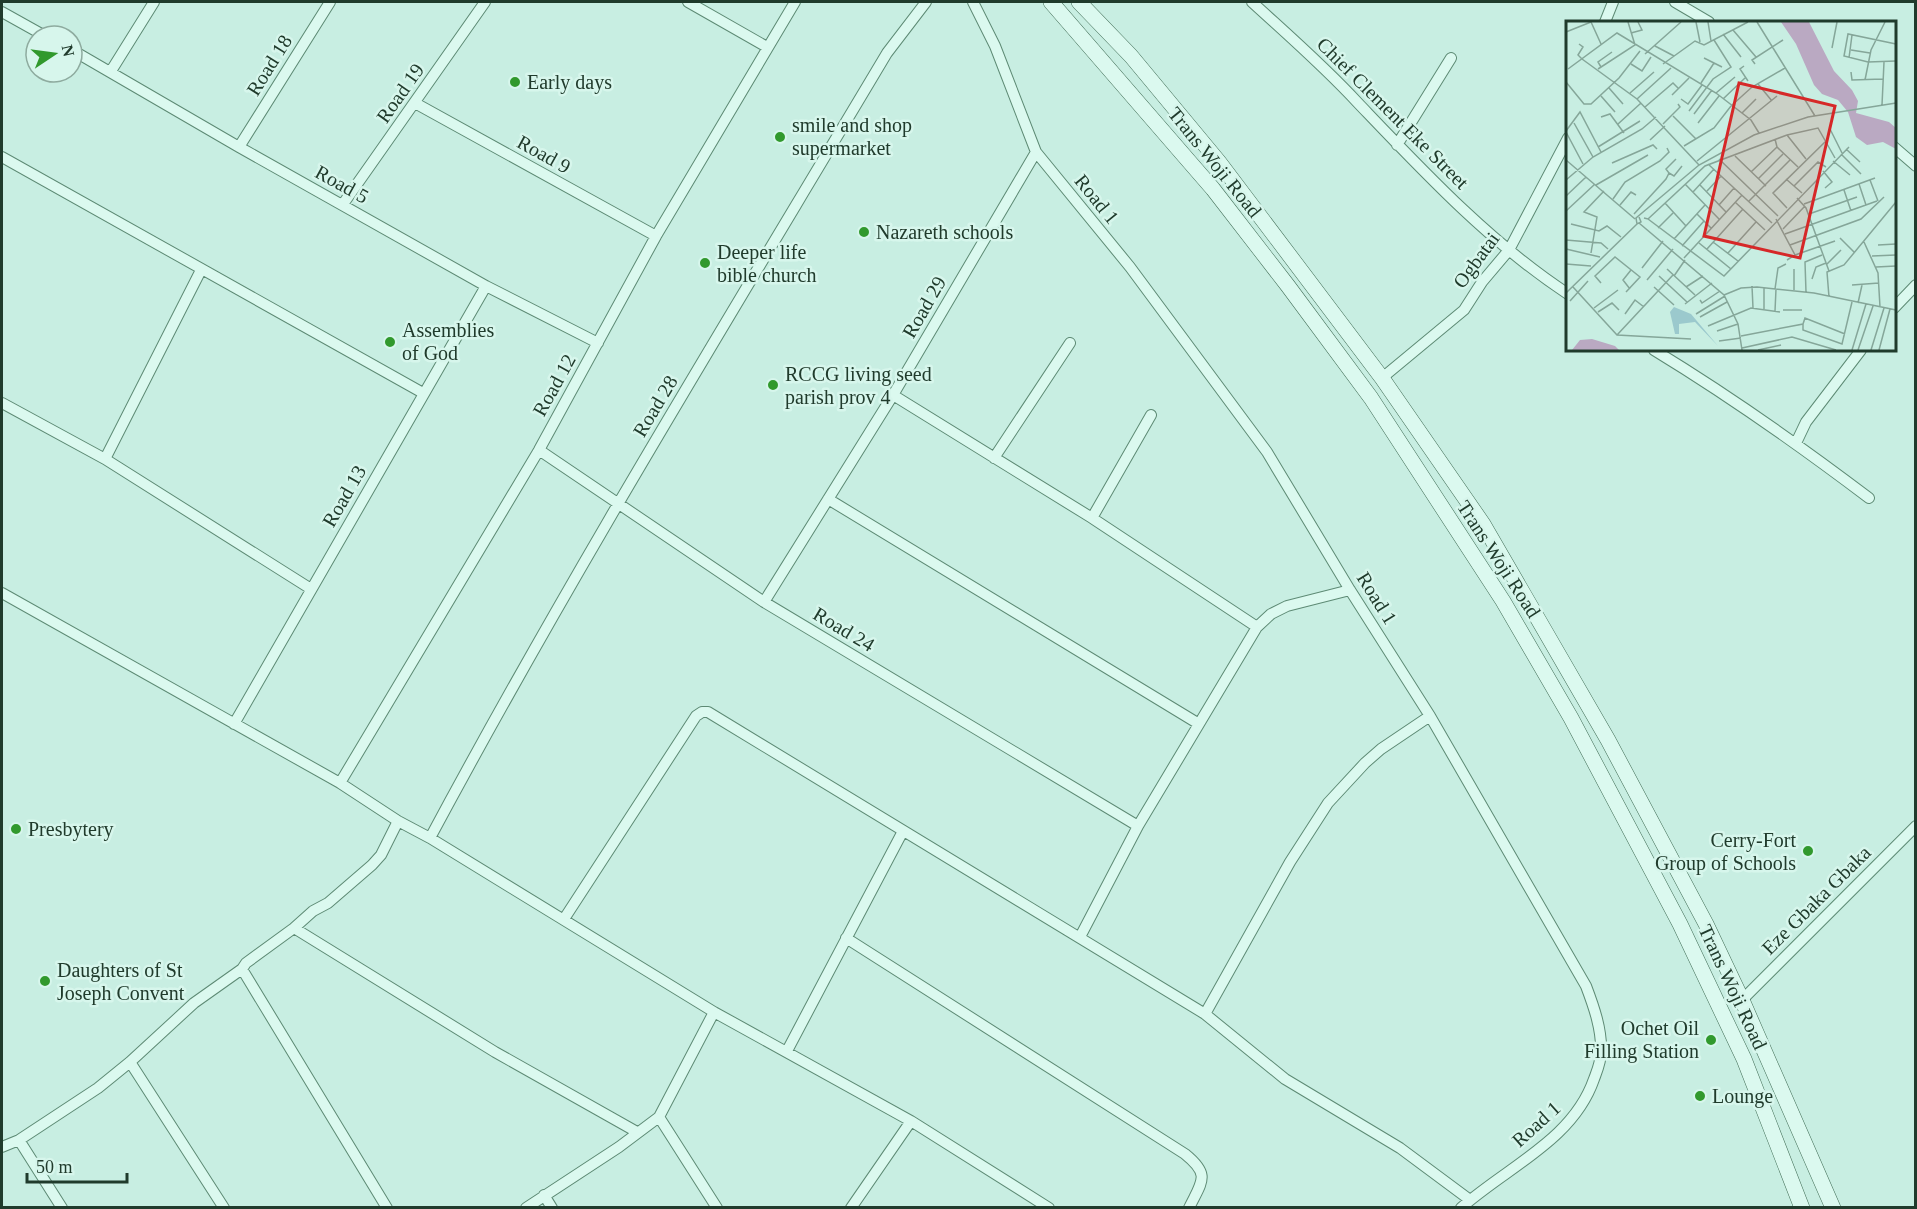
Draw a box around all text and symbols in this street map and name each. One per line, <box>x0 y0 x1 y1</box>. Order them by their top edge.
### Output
inset map <box>1566 21 1896 351</box>
north arrow <box>24 24 84 84</box>
street label: Road 18 <box>242 31 296 99</box>
street label: Chief Clement Eke Street <box>1313 33 1474 194</box>
text: N <box>59 43 78 59</box>
street label: Road 19 <box>372 59 428 127</box>
place label: Early days <box>527 71 612 94</box>
marker: Early days <box>508 75 522 89</box>
street label: Trans Woji Road <box>1163 103 1266 222</box>
place label: smile and shop supermarket <box>792 114 912 160</box>
marker: smile and shop supermarket <box>773 130 787 144</box>
street label: Road 9 <box>514 131 574 177</box>
street label: Road 5 <box>312 161 372 207</box>
street label: Road 1 <box>1070 170 1124 228</box>
place label: Nazareth schools <box>876 221 1013 243</box>
marker: Nazareth schools <box>857 225 871 239</box>
street label: Ogbatai <box>1448 228 1505 293</box>
place label: Deeper life bible church <box>717 241 816 286</box>
marker: Deeper life bible church <box>698 256 712 270</box>
street label: Road 29 <box>898 272 950 342</box>
place label: Assemblies of God <box>402 319 494 364</box>
marker: Assemblies of God <box>383 335 397 349</box>
street label: Road 12 <box>528 350 580 420</box>
place label: RCCG living seed parish prov 4 <box>785 363 932 409</box>
street label: Road 28 <box>628 372 682 440</box>
marker: RCCG living seed parish prov 4 <box>766 378 780 392</box>
street label: Road 13 <box>318 461 370 531</box>
street label: Trans Woji Road <box>1452 496 1545 622</box>
street label: Road 1 <box>1353 568 1401 628</box>
street label: Road 24 <box>810 602 878 656</box>
place label: Presbytery <box>28 818 114 841</box>
marker: Presbytery <box>9 822 23 836</box>
place label: Cerry-Fort Group of Schools <box>1655 829 1796 875</box>
street label: Eze Gbaka Gbaka <box>1757 841 1875 959</box>
marker: Cerry-Fort Group of Schools <box>1801 844 1815 858</box>
street label: Trans Woji Road <box>1694 921 1772 1053</box>
place label: Daughters of St Joseph Convent <box>57 959 185 1005</box>
marker: Daughters of St Joseph Convent <box>38 974 52 988</box>
place label: Ochet Oil Filling Station <box>1584 1017 1699 1063</box>
marker: Ochet Oil Filling Station <box>1704 1033 1718 1047</box>
place label: Lounge <box>1712 1085 1773 1108</box>
marker: Lounge <box>1693 1089 1707 1103</box>
street label: Road 1 <box>1507 1097 1565 1151</box>
scale bar <box>27 1146 128 1184</box>
text: 50 m <box>36 1157 73 1177</box>

